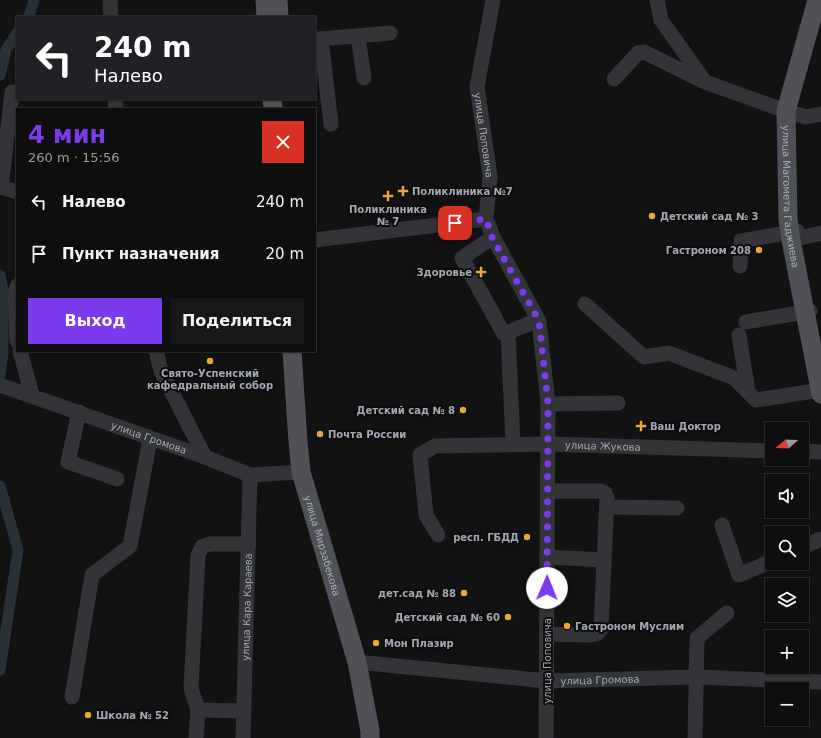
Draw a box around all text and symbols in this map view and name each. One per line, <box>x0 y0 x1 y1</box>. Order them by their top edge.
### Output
text: 240 m <box>94 31 191 64</box>
icon: left <box>28 32 80 84</box>
text: Налево <box>94 65 163 86</box>
street label: улица Поповича <box>472 92 496 178</box>
text: 4 мин <box>28 121 106 149</box>
button: close <box>262 121 304 163</box>
street label: улица Магомета Гаджиева <box>781 125 802 269</box>
text: 260 m · 15:56 <box>28 150 119 165</box>
marker: Поликлиника №7 <box>397 185 409 197</box>
place label: Поликлиника №7 <box>412 186 513 197</box>
marker: Поликлиника № 7 <box>382 190 394 202</box>
icon: left <box>28 191 50 213</box>
text: Налево <box>62 193 126 211</box>
text: 240 m <box>256 193 304 211</box>
place label: Поликлиника № 7 <box>349 204 427 227</box>
pin <box>438 206 472 240</box>
marker: Детский сад № 3 <box>647 211 657 221</box>
place label: Детский сад № 3 <box>660 211 758 222</box>
icon: arrive <box>444 212 466 234</box>
icon: arrive <box>28 243 50 265</box>
text: Пункт назначения <box>62 245 219 263</box>
text: 20 m <box>266 245 304 263</box>
place label: Гастроном 208 <box>666 245 751 256</box>
marker: Гастроном 208 <box>754 245 764 255</box>
marker: Здоровье <box>475 266 487 278</box>
place label: Здоровье <box>416 267 472 278</box>
button: Выход <box>28 298 162 344</box>
button: Поделиться <box>170 298 304 344</box>
marker: Свято-Успенский кафедральный собор <box>205 356 215 366</box>
place label: Свято-Успенский кафедральный собор <box>147 368 273 391</box>
place label: Детский сад № 8 <box>357 405 455 416</box>
marker: Детский сад № 8 <box>458 405 468 415</box>
street label: улица Громова <box>110 419 188 456</box>
marker: Ваш Доктор <box>635 420 647 432</box>
place label: Ваш Доктор <box>650 421 721 432</box>
north arrow <box>765 422 809 466</box>
map controls <box>765 422 809 726</box>
marker: Почта России <box>315 429 325 439</box>
place label: Почта России <box>328 429 406 440</box>
street label: улица Жукова <box>565 439 641 452</box>
button: sound <box>765 474 809 518</box>
street label: улица Мирзабекова <box>303 494 343 597</box>
button: search <box>765 526 809 570</box>
place label: респ. ГБДД <box>453 532 519 543</box>
marker: респ. ГБДД <box>522 532 532 542</box>
street label: улица Кара Караева <box>240 553 253 661</box>
position arrow <box>526 567 568 609</box>
button: layers <box>765 578 809 622</box>
place label: дет.сад № 88 <box>378 588 456 599</box>
marker: дет.сад № 88 <box>459 588 469 598</box>
place label: Детский сад № 60 <box>395 612 500 623</box>
marker: Детский сад № 60 <box>503 612 513 622</box>
street label: улица Поповича <box>542 618 553 704</box>
marker: Гастроном Муслим <box>562 621 572 631</box>
place label: Гастроном Муслим <box>575 621 684 632</box>
button: + <box>765 630 809 674</box>
marker: Мон Плазир <box>371 638 381 648</box>
place label: Мон Плазир <box>384 638 454 649</box>
street label: улица Громова <box>560 673 640 686</box>
button: − <box>765 682 809 726</box>
marker: Школа № 52 <box>83 710 93 720</box>
place label: Школа № 52 <box>96 710 169 721</box>

